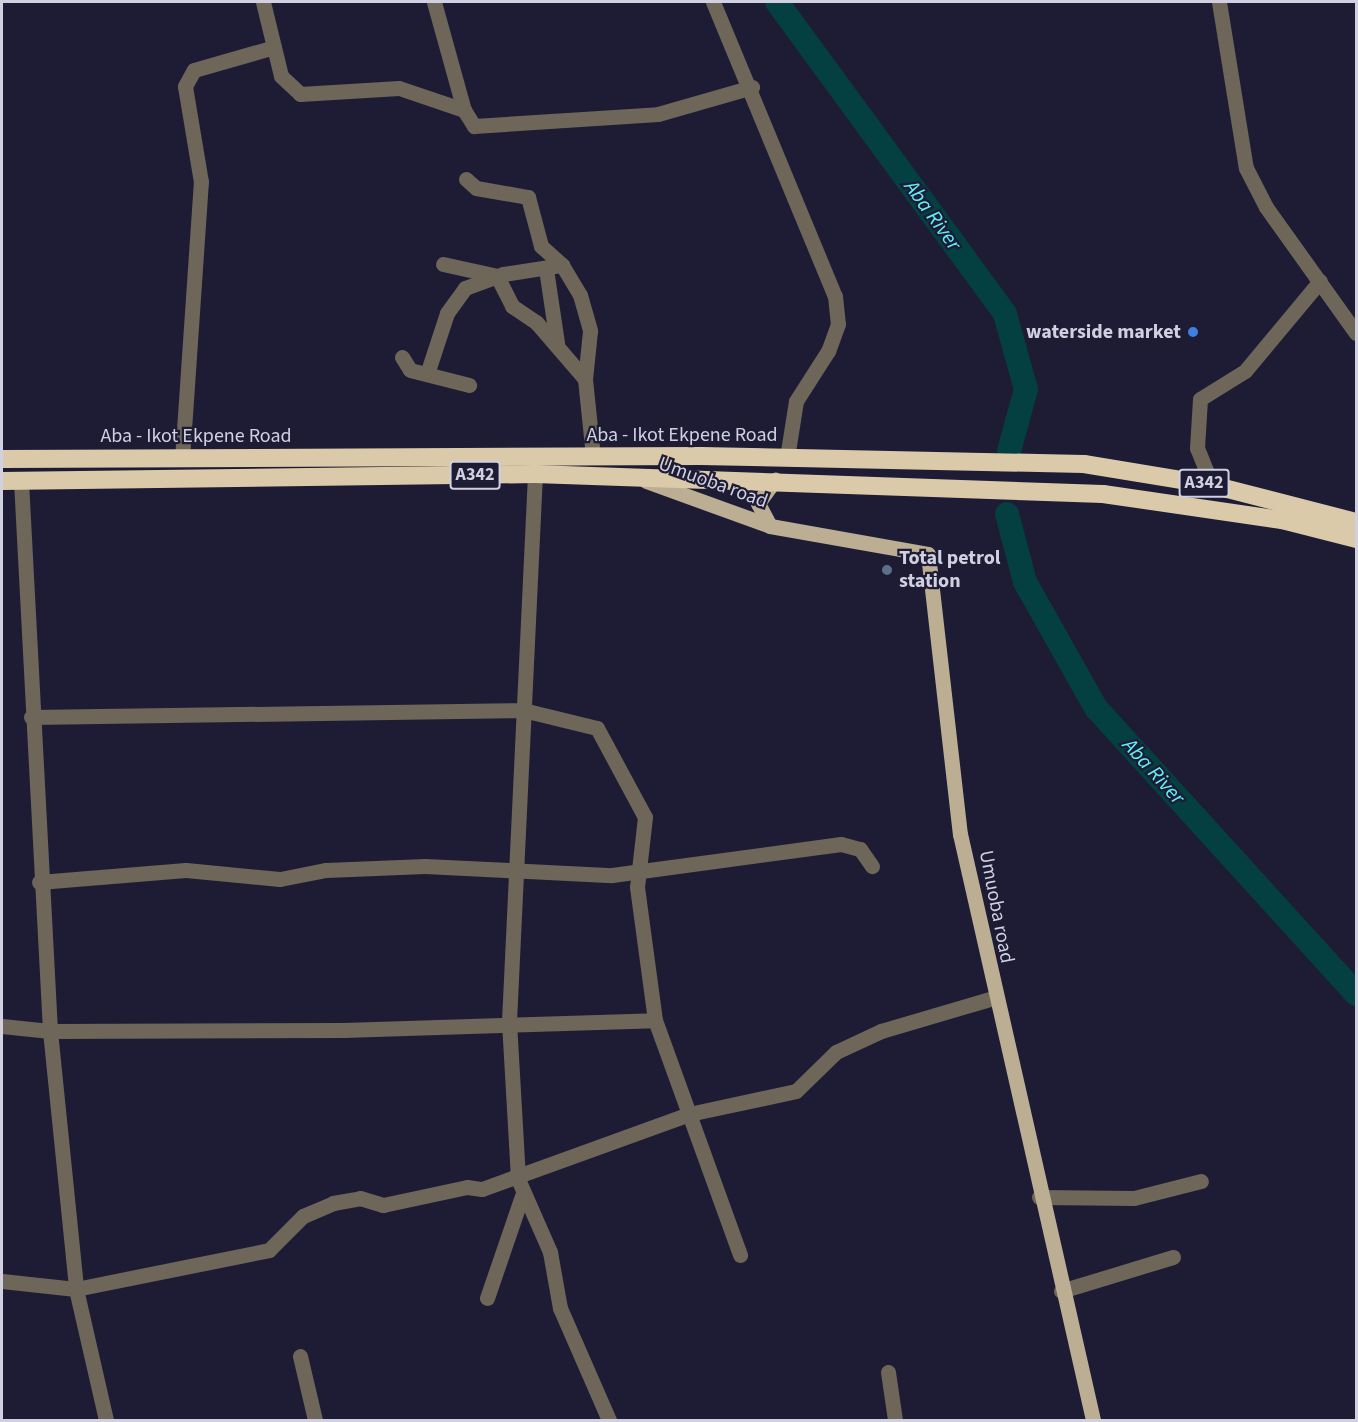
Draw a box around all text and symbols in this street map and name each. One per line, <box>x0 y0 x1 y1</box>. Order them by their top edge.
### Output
water label: Aba River <box>899 175 967 255</box>
place label: waterside market <box>1026 320 1181 344</box>
marker: waterside market <box>1186 325 1200 339</box>
street label: Aba - Ikot Ekpene Road <box>586 423 778 447</box>
street label: Aba - Ikot Ekpene Road <box>100 424 292 448</box>
street label: Umuoba road <box>655 452 771 514</box>
road number: A342 <box>450 460 500 490</box>
road number: A342 <box>1178 468 1230 498</box>
place label: Total petrol station <box>899 546 1001 593</box>
marker: Total petrol station <box>880 563 894 577</box>
water label: Aba River <box>1118 733 1190 809</box>
street label: Umuoba road <box>973 848 1019 966</box>

